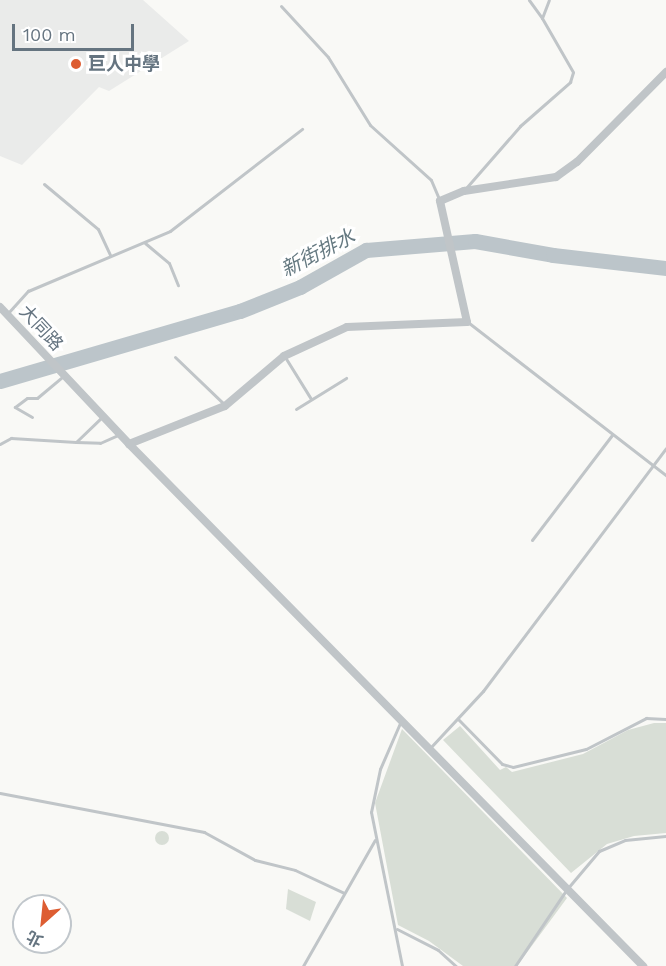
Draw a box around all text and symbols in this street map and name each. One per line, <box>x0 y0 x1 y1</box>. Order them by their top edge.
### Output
scale bar <box>15 12 136 50</box>
text: 100 m <box>23 24 76 45</box>
place label: 巨人中學 <box>88 53 160 75</box>
marker: 巨人中學 <box>69 57 83 71</box>
water label: 新街排水 <box>277 224 359 282</box>
street label: 大同路 <box>15 301 67 355</box>
north arrow <box>12 894 72 954</box>
text: 北 <box>23 927 46 951</box>

